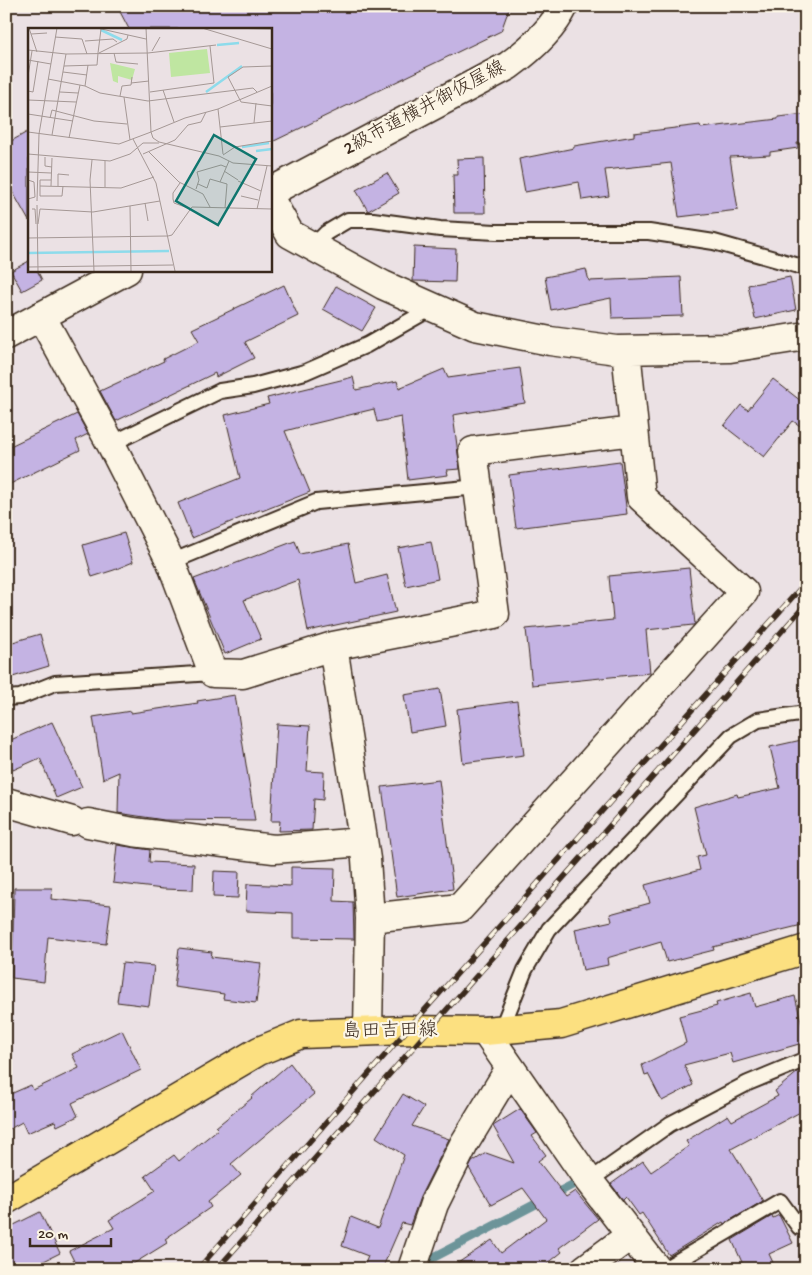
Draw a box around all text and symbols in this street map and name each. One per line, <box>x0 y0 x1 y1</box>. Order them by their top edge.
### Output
inset map <box>28 28 271 271</box>
street label: 2級市道横井御仮屋線 <box>340 56 510 161</box>
street label: 島田吉田線 <box>342 1019 438 1044</box>
scale bar <box>30 1215 111 1247</box>
text: 20 m <box>38 1226 68 1244</box>

